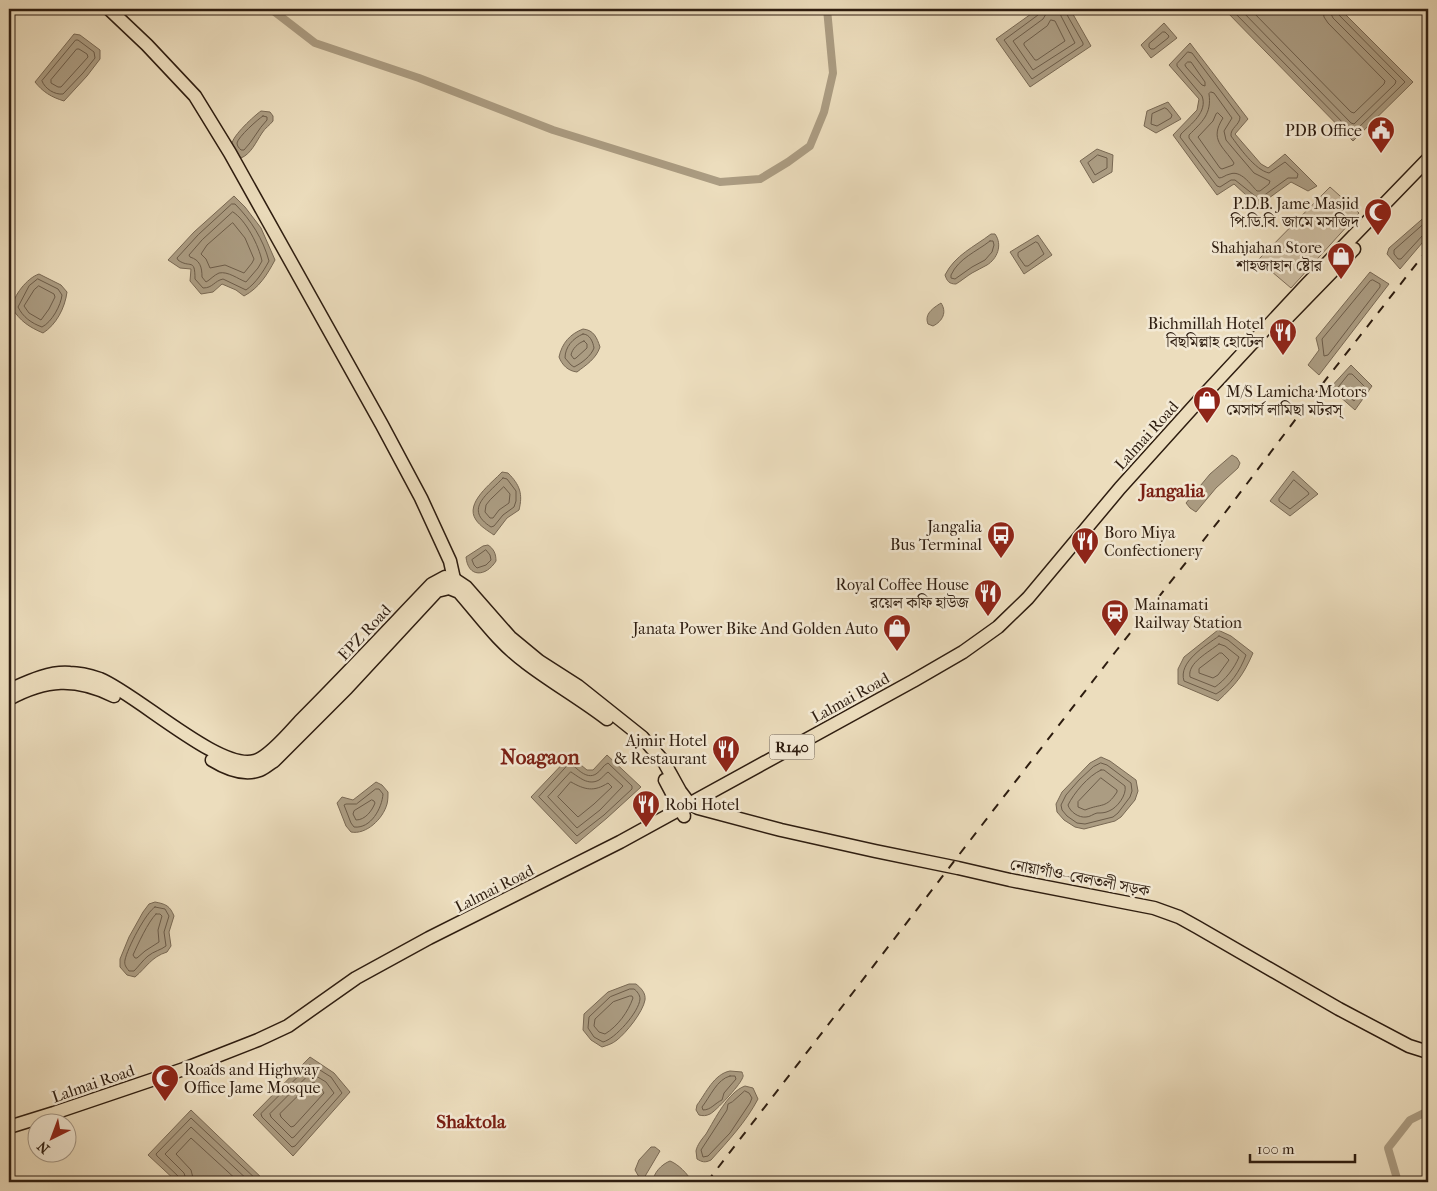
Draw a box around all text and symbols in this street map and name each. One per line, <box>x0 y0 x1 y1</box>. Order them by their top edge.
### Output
public building icon: PDB Office <box>1366 115 1396 154</box>
place label: PDB Office <box>1285 121 1362 140</box>
place label: P.D.B. Jame Masjid পি.ডি.বি. জামে মসজিদ <box>1230 194 1360 231</box>
mosque icon: P.D.B. Jame Masjid পি.ডি.বি. জামে মসজিদ <box>1363 197 1393 236</box>
place label: Shahjahan Store শাহজাহান ষ্টোর <box>1211 238 1323 275</box>
shop icon: Shahjahan Store শাহজাহান ষ্টোর <box>1326 241 1356 280</box>
place label: Bichmillah Hotel বিছমিল্লাহ হোটেল <box>1148 314 1265 351</box>
restaurant icon: Bichmillah Hotel বিছমিল্লাহ হোটেল <box>1268 317 1298 356</box>
place label: M/S Lamicha Motors মেসার্স লামিছা মটরস্ <box>1226 382 1367 419</box>
shop icon: M/S Lamicha Motors মেসার্স লামিছা মটরস্ <box>1192 385 1222 424</box>
street label: Lalmai Road <box>1111 397 1182 474</box>
district label: Jangalia <box>1137 480 1206 502</box>
place label: Jangalia Bus Terminal <box>890 517 983 554</box>
bus stop icon: Jangalia Bus Terminal <box>986 520 1016 559</box>
place label: Boro Miya Confectionery <box>1104 523 1203 560</box>
restaurant icon: Boro Miya Confectionery <box>1070 526 1100 565</box>
place label: Royal Coffee House রয়েল কফি হাউজ <box>836 575 970 612</box>
restaurant icon: Royal Coffee House রয়েল কফি হাউজ <box>973 578 1003 617</box>
place label: Mainamati Railway Station <box>1134 595 1243 632</box>
station icon: Mainamati Railway Station <box>1100 598 1130 637</box>
street label: EPZ Road <box>334 600 395 664</box>
shop icon: Janata Power Bike And Golden Auto <box>882 613 912 652</box>
place label: Janata Power Bike And Golden Auto <box>631 619 878 638</box>
street label: Lalmai Road <box>808 668 893 727</box>
place label: Ajmir Hotel & Restaurant <box>614 731 708 768</box>
restaurant icon: Ajmir Hotel & Restaurant <box>711 734 741 773</box>
road number: R140 <box>770 734 814 760</box>
district label: Noagaon <box>500 745 581 769</box>
restaurant icon: Robi Hotel <box>631 789 661 828</box>
place label: Robi Hotel <box>665 795 740 814</box>
street label: নোয়াগাঁও–বেলতলী সড়ক <box>1008 855 1152 901</box>
street label: Lalmai Road <box>452 860 537 916</box>
street label: Lalmai Road <box>49 1060 137 1106</box>
place label: Roads and Highway Office Jame Mosque <box>184 1060 320 1097</box>
mosque icon: Roads and Highway Office Jame Mosque <box>150 1063 180 1102</box>
district label: Shaktola <box>436 1111 507 1133</box>
north arrow <box>28 1114 78 1164</box>
scale bar <box>1250 1131 1354 1163</box>
text: N <box>34 1137 53 1157</box>
text: 100 m <box>1257 1140 1295 1158</box>

